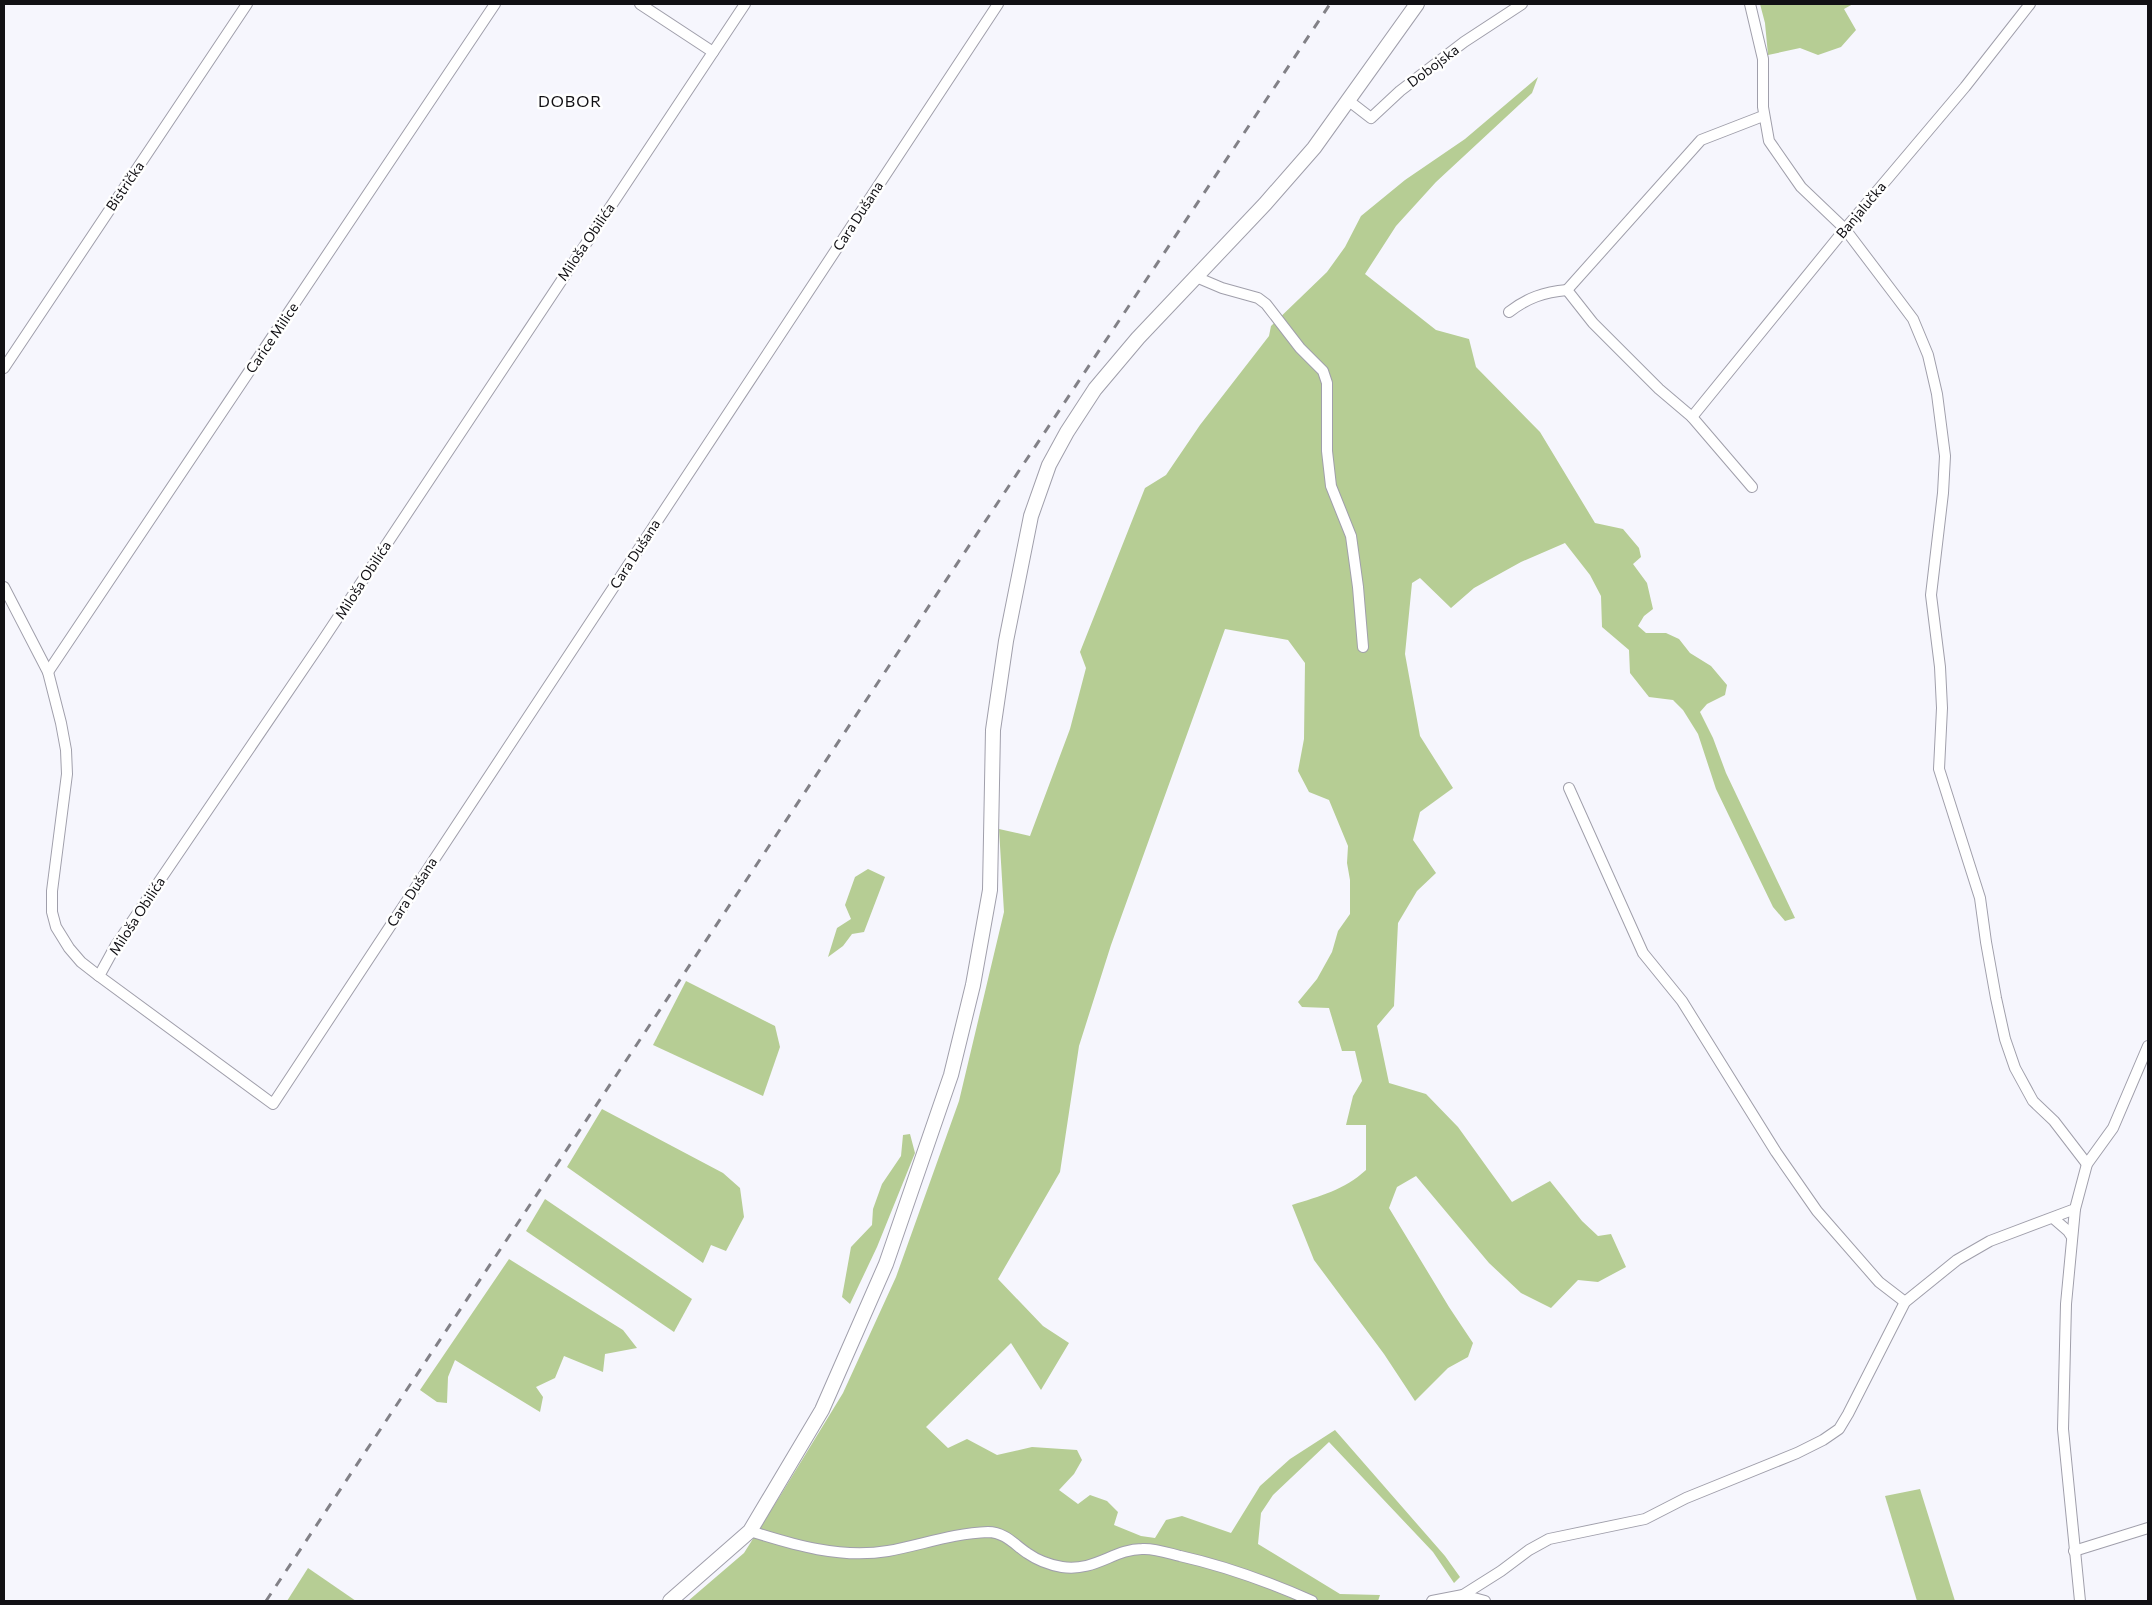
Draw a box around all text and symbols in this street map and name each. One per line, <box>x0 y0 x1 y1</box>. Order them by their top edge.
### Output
street label: Dobojska <box>1404 41 1462 90</box>
district label: DOBOR <box>538 91 602 110</box>
street label: Bistrička <box>102 158 147 214</box>
street label: Cara Dušana <box>829 178 886 254</box>
street label: Banjalučka <box>1832 178 1889 241</box>
street label: Miloša Obilića <box>553 200 618 284</box>
street label: Carice Milice <box>242 299 301 376</box>
street label: Cara Dušana <box>606 516 663 592</box>
street label: Miloša Obilića <box>331 537 394 622</box>
street label: Cara Dušana <box>383 854 440 930</box>
street label: Miloša Obilića <box>105 873 168 958</box>

